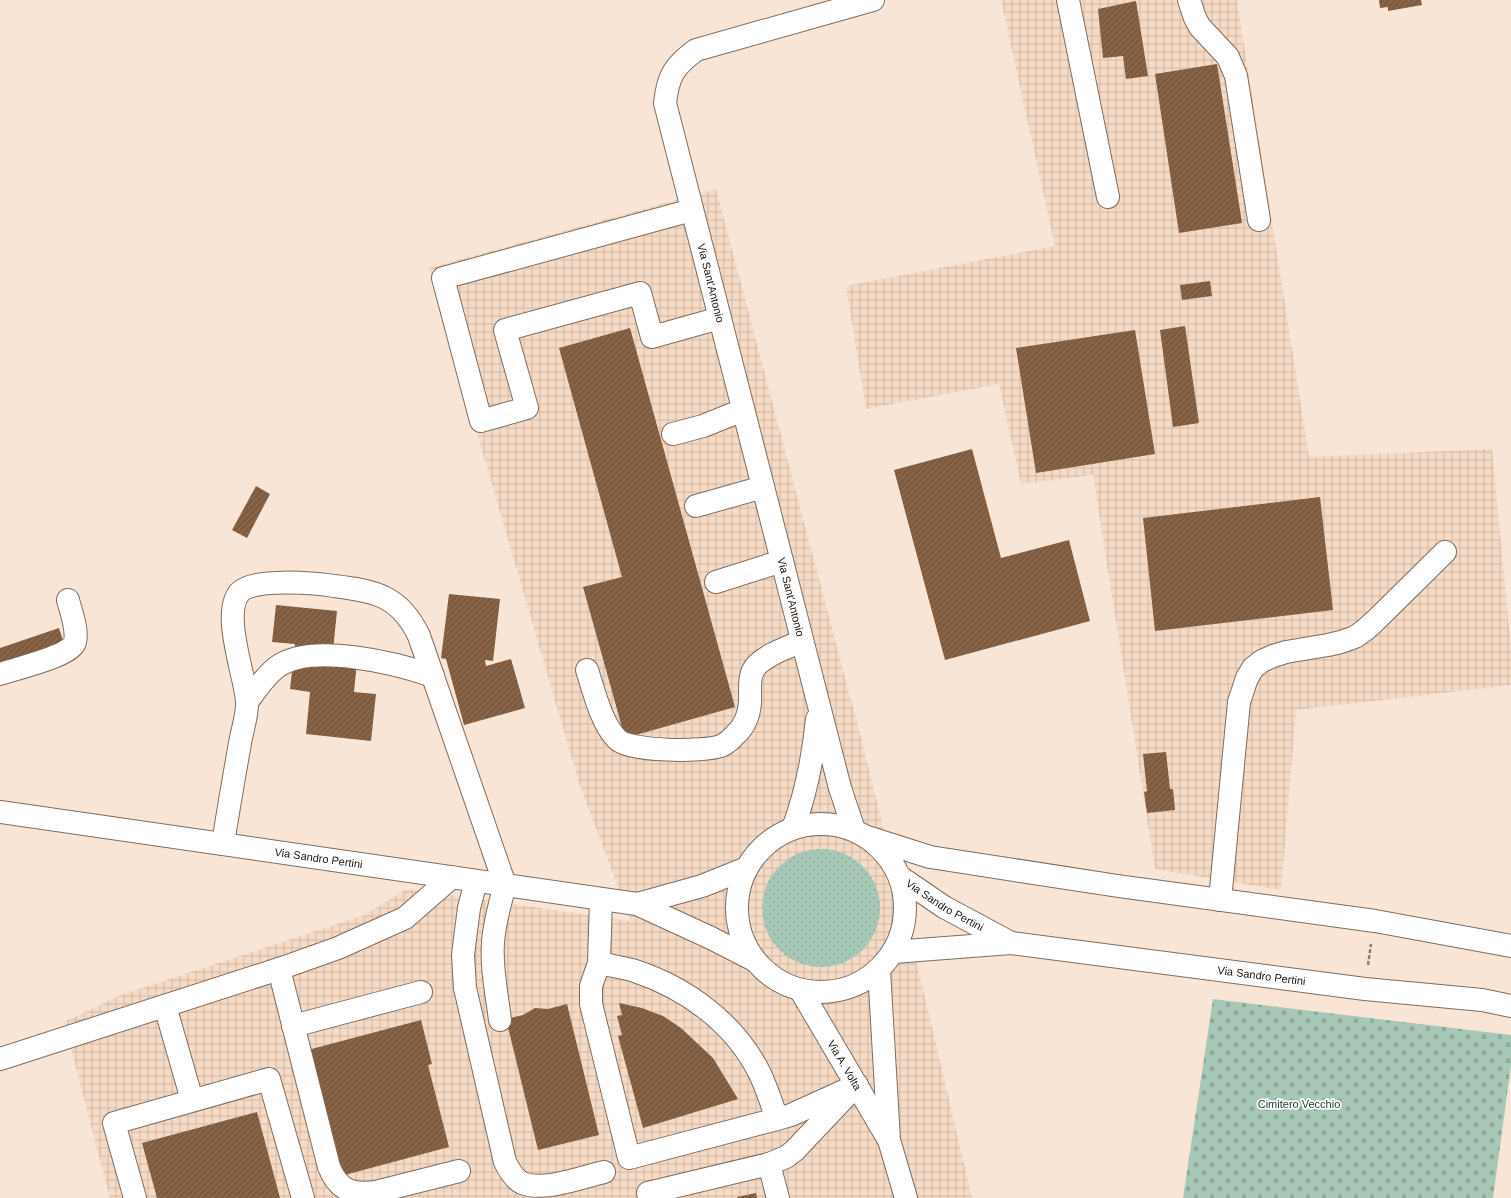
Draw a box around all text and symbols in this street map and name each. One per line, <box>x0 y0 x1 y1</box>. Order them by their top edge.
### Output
street label: Via Sant'Antonio <box>695 242 727 324</box>
street label: Via Sant'Antonio <box>775 556 807 638</box>
street label: Via Sandro Pertini <box>274 846 363 870</box>
street label: Via Sandro Pertini <box>904 877 986 933</box>
street label: Via Sandro Pertini <box>1217 964 1306 987</box>
street label: Via A. Volta <box>825 1038 865 1093</box>
park label: Cimitero Vecchio <box>1258 1098 1340 1110</box>

